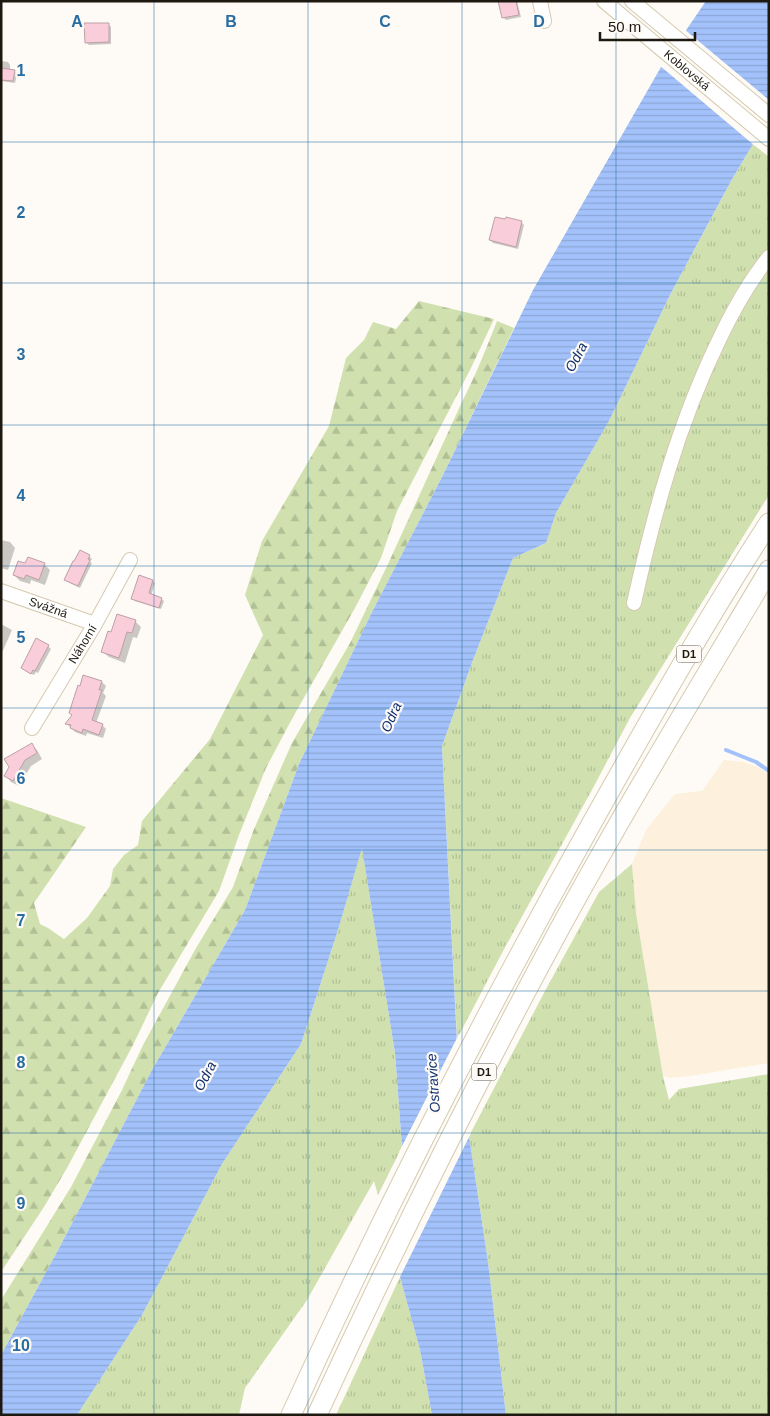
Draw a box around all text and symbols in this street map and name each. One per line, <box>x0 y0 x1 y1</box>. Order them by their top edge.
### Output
scale bar <box>600 10 695 42</box>
text: A <box>71 13 83 30</box>
text: B <box>225 13 237 30</box>
text: C <box>379 13 391 30</box>
text: D <box>533 13 545 30</box>
text: 50 m <box>608 18 641 35</box>
street label: Koblovská <box>661 47 713 94</box>
text: 1 <box>17 62 26 79</box>
text: 2 <box>17 204 26 221</box>
water label: Odra <box>562 339 590 374</box>
text: 3 <box>17 346 26 363</box>
text: 4 <box>17 487 26 504</box>
street label: Svážná <box>27 594 70 621</box>
street label: Náhorní <box>66 622 100 666</box>
text: 5 <box>17 629 26 646</box>
road number: D1 <box>676 646 702 662</box>
water label: Odra <box>377 699 405 734</box>
text: 6 <box>17 770 26 787</box>
text: 7 <box>17 912 26 929</box>
water label: Ostravice <box>423 1053 443 1113</box>
text: 8 <box>17 1054 26 1071</box>
water label: Odra <box>191 1058 219 1093</box>
road number: D1 <box>472 1064 496 1080</box>
text: 9 <box>17 1195 26 1212</box>
text: 10 <box>12 1337 30 1354</box>

